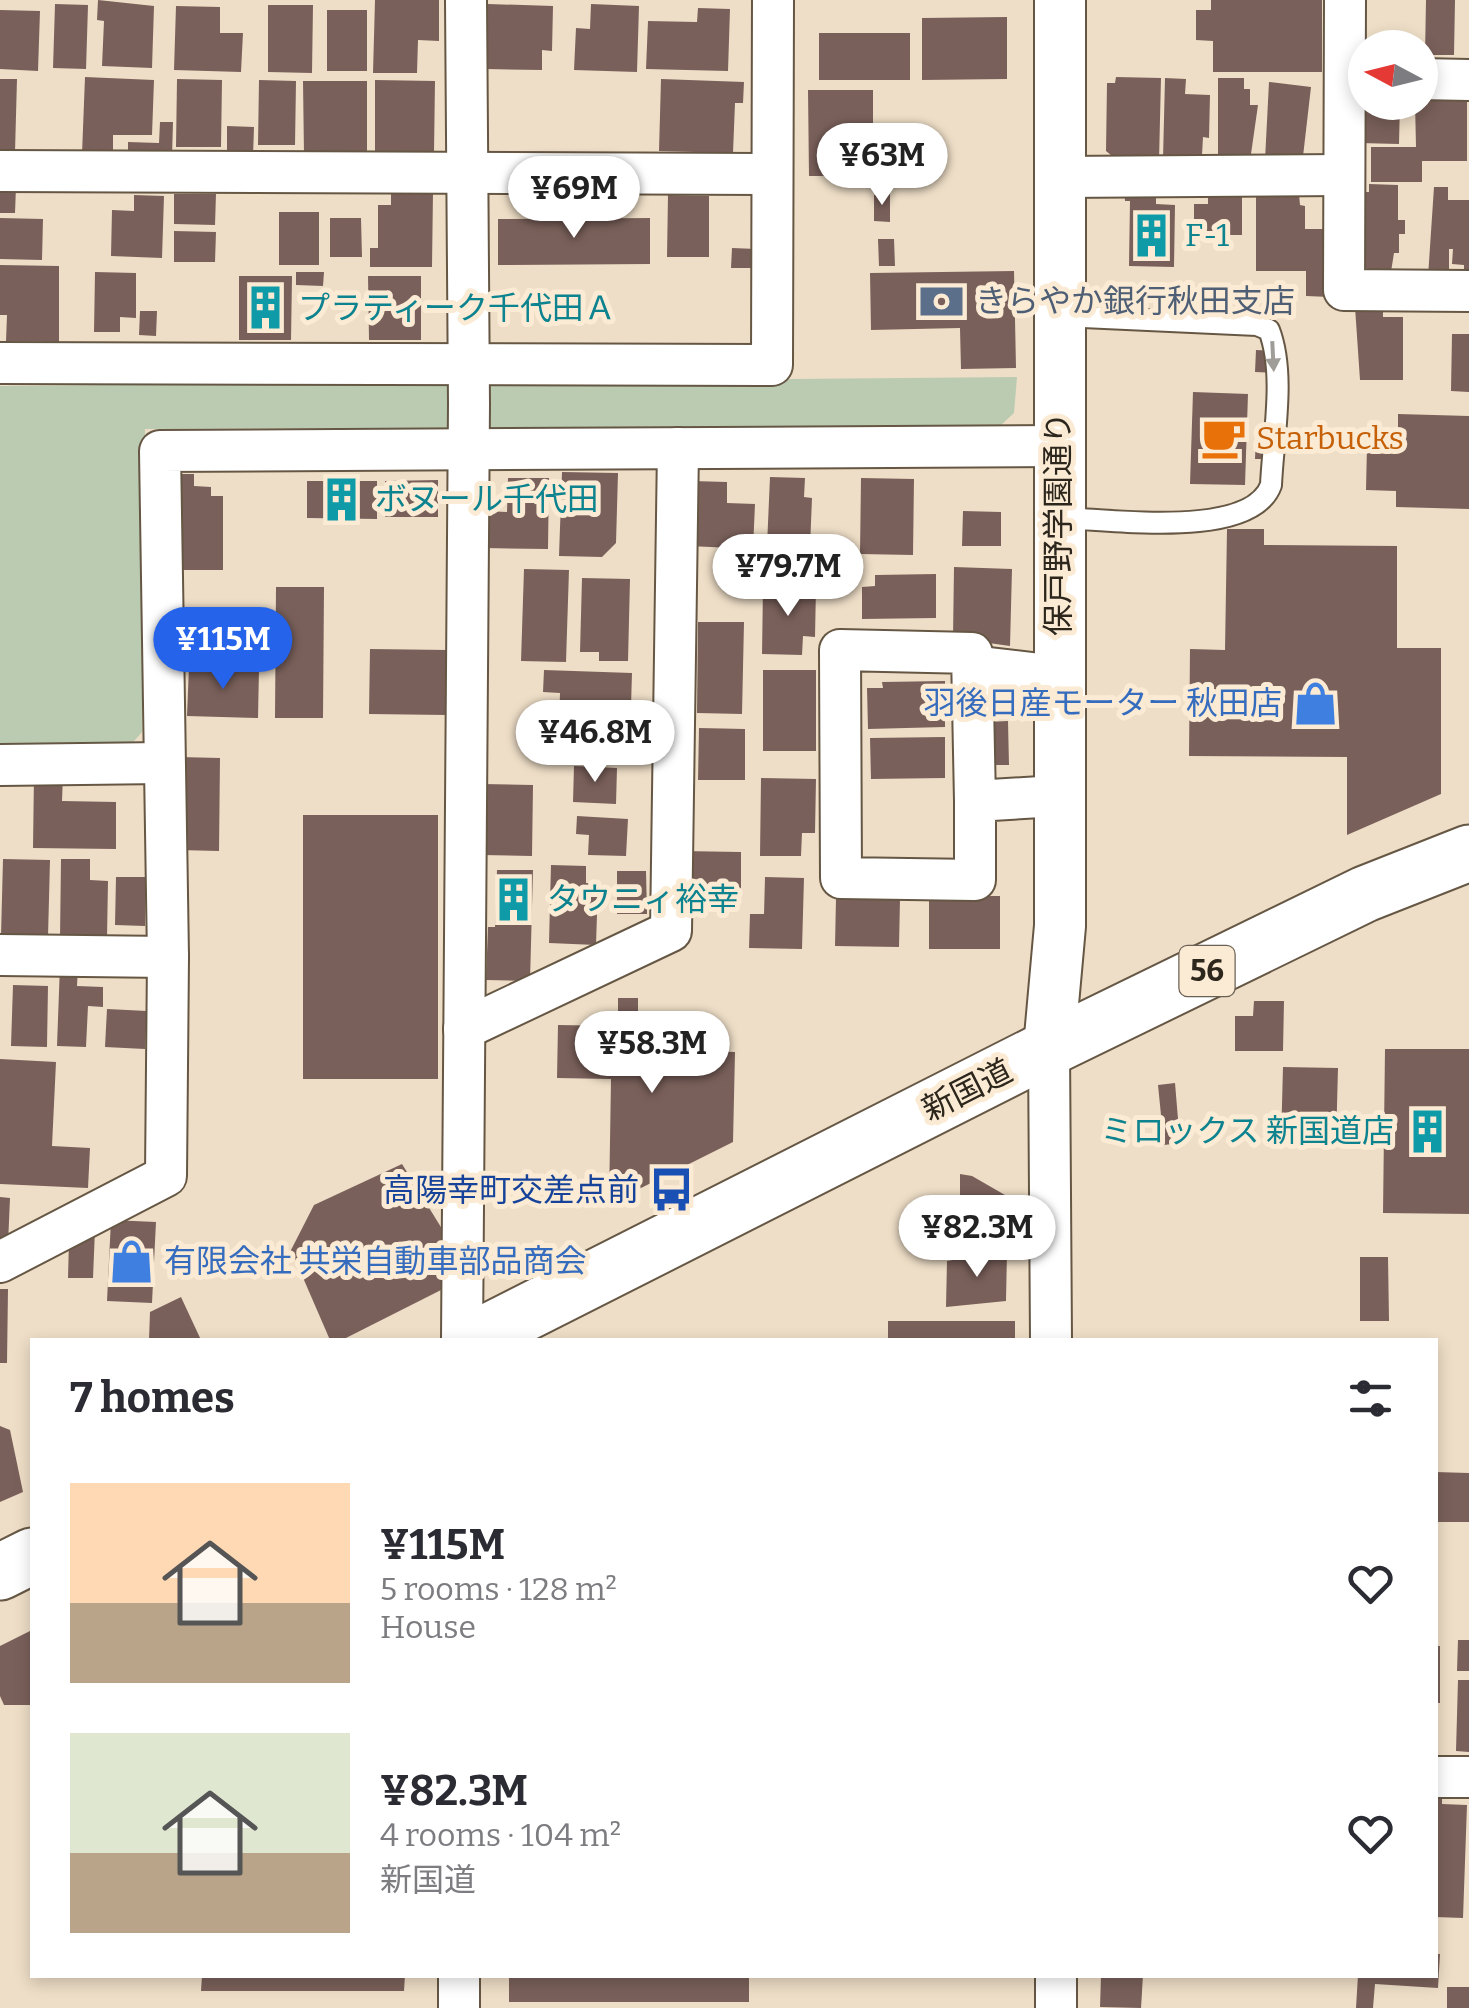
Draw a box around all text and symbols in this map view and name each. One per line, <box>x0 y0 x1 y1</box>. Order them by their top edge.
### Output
north arrow <box>1348 30 1438 120</box>
map controls <box>1348 30 1438 120</box>
pin: ¥63M <box>823 123 941 208</box>
text: ¥63M <box>839 136 925 174</box>
pin: ¥69M <box>515 156 633 241</box>
text: ¥69M <box>530 169 618 207</box>
building icon: F-1 <box>1128 211 1176 259</box>
place label: F-1 <box>1185 216 1229 254</box>
bank icon: きらやか銀行秋田支店 <box>918 277 966 325</box>
place label: きらやか銀行秋田支店 <box>975 282 1295 320</box>
building icon: プラティーク千代田Ａ <box>241 284 289 332</box>
place label: プラティーク千代田Ａ <box>298 289 616 327</box>
one-way arrow <box>1265 340 1281 372</box>
street label: 保戸野学園通り <box>1039 412 1077 636</box>
cafe icon: Starbucks <box>1199 414 1247 462</box>
place label: Starbucks <box>1256 419 1404 457</box>
building icon: ボヌール千代田 <box>318 475 366 523</box>
place label: ボヌール千代田 <box>375 480 599 518</box>
pin: ¥79.7M <box>707 534 869 619</box>
text: ¥79.7M <box>735 547 841 585</box>
pin: ¥115M <box>153 607 293 692</box>
text: ¥115M <box>175 620 271 658</box>
shop icon: 羽後日産モーター 秋田店 <box>1291 679 1339 727</box>
place label: 羽後日産モーター 秋田店 <box>924 684 1282 722</box>
pin: ¥46.8M <box>514 700 676 785</box>
text: ¥46.8M <box>538 713 652 751</box>
building icon: タウニィ裕幸 <box>490 875 538 923</box>
place label: タウニィ裕幸 <box>547 880 739 918</box>
road number: 56 <box>1180 946 1234 996</box>
pin: ¥58.3M <box>571 1011 733 1096</box>
text: ¥58.3M <box>597 1024 707 1062</box>
street label: 新国道 <box>916 1051 1018 1129</box>
building icon: ミロックス 新国道店 <box>1403 1107 1451 1155</box>
place label: ミロックス 新国道店 <box>1101 1112 1394 1150</box>
bus stop icon: 高陽幸町交差点前 <box>648 1166 696 1214</box>
place label: 高陽幸町交差点前 <box>383 1171 639 1209</box>
pin: ¥82.3M <box>896 1195 1058 1280</box>
text: ¥82.3M <box>921 1208 1033 1246</box>
shop icon: 有限会社 共栄自動車部品商会 <box>107 1237 155 1285</box>
place label: 有限会社 共栄自動車部品商会 <box>164 1242 586 1280</box>
icon: filters <box>1343 1371 1398 1426</box>
text: 7 homes <box>70 1373 235 1423</box>
text: ¥115M <box>380 1520 505 1570</box>
icon: home <box>150 1523 270 1643</box>
icon: heart <box>1343 1556 1398 1611</box>
text: 5 rooms · 128 m² <box>380 1570 617 1608</box>
text: House <box>380 1608 476 1646</box>
text: ¥82.3M <box>380 1766 528 1816</box>
icon: home <box>150 1773 270 1893</box>
icon: heart <box>1343 1806 1398 1861</box>
text: 4 rooms · 104 m² <box>380 1816 621 1854</box>
text: 新国道 <box>380 1861 476 1899</box>

